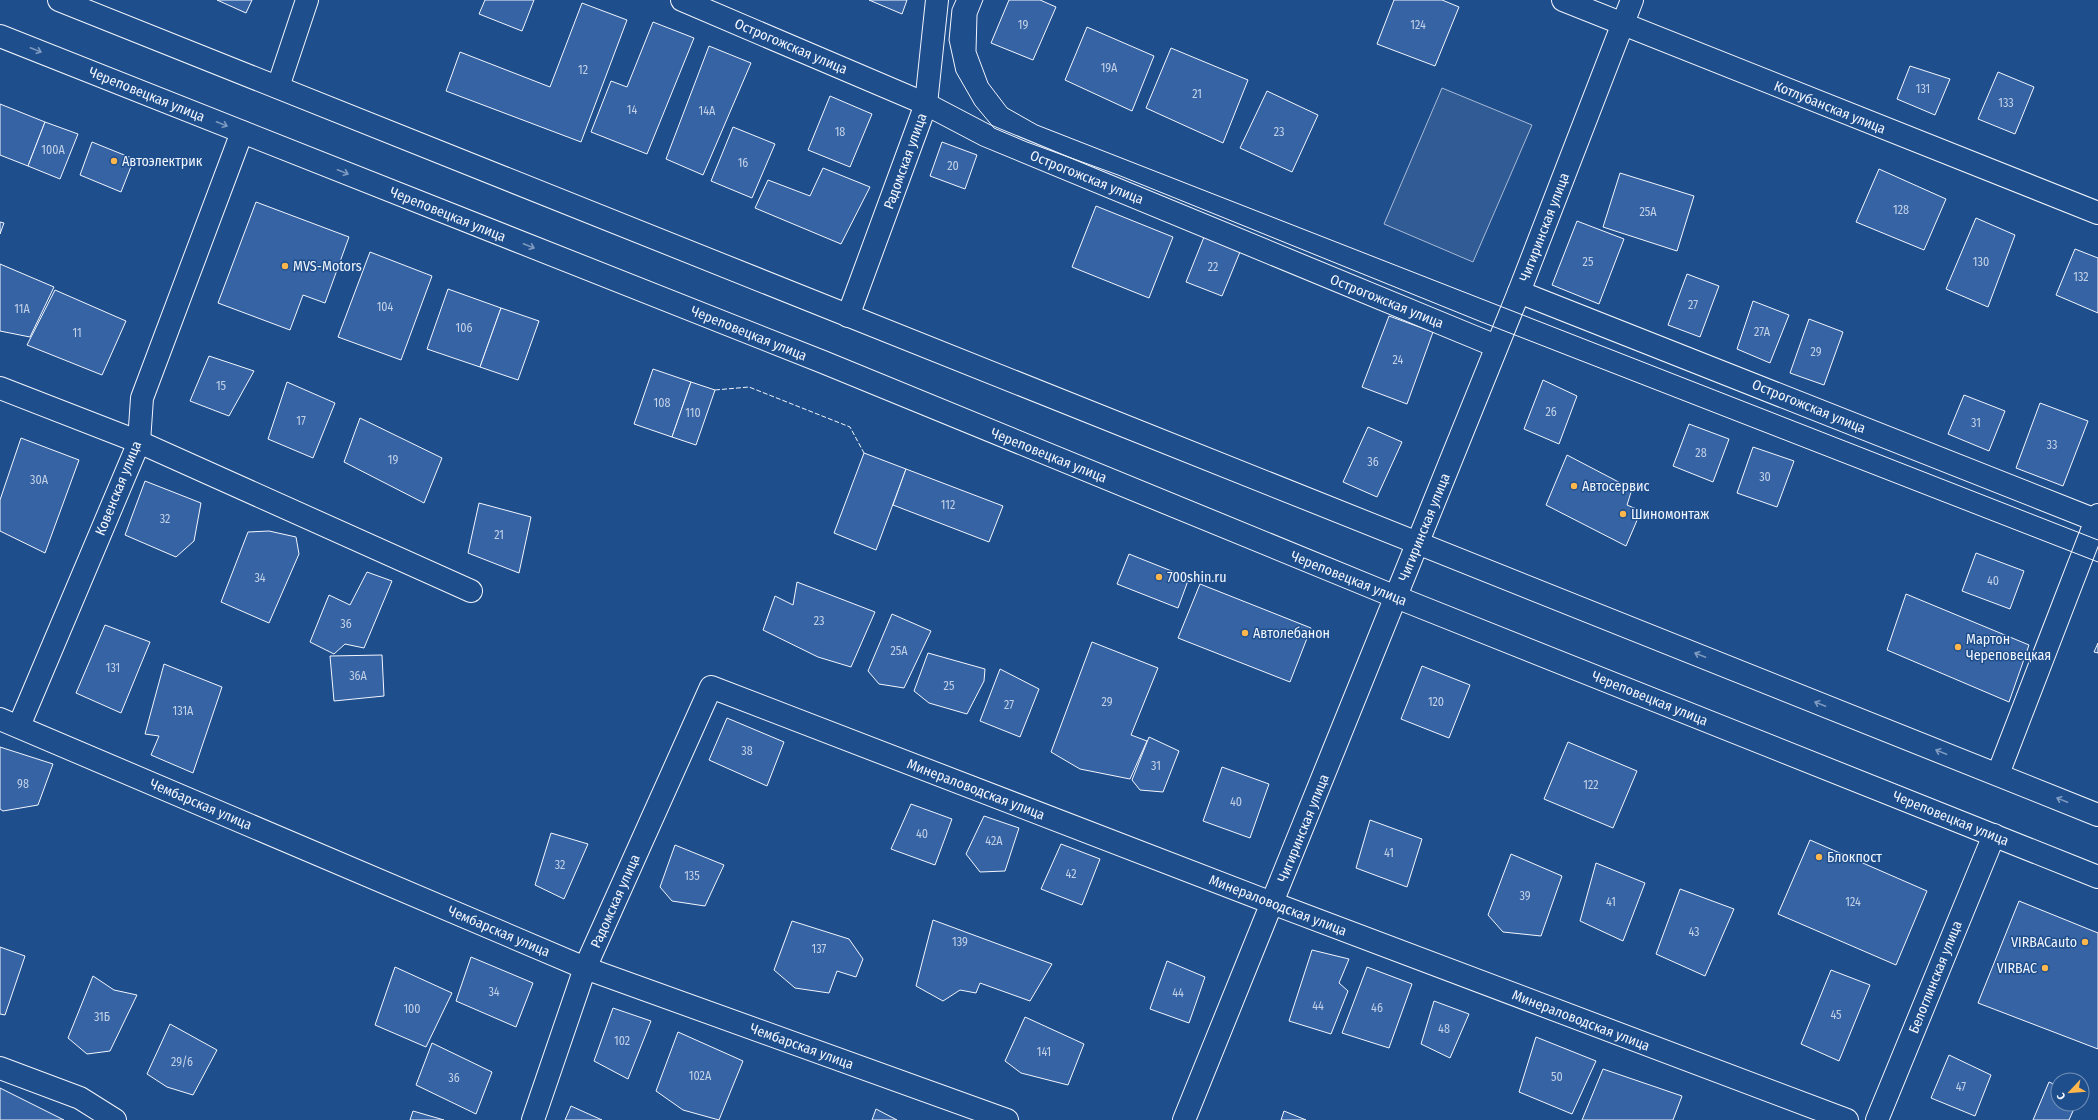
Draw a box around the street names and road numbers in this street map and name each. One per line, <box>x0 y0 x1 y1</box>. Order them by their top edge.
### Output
street label: Острогожская улица <box>732 15 850 78</box>
street label: Череповецкая улица <box>86 63 207 126</box>
street label: Котлубанская улица <box>1772 77 1888 138</box>
street label: Радомская улица <box>880 111 931 211</box>
street label: Острогожская улица <box>1028 147 1146 208</box>
street label: Чигиринская улица <box>1516 170 1573 284</box>
street label: Череповецкая улица <box>387 183 508 246</box>
street label: Острогожская улица <box>1328 271 1446 332</box>
street label: Череповецкая улица <box>688 302 809 365</box>
street label: Острогожская улица <box>1750 376 1868 437</box>
street label: Череповецкая улица <box>988 424 1109 487</box>
street label: Ковенская улица <box>92 438 145 538</box>
street label: Чигиринская улица <box>1395 471 1454 584</box>
street label: Череповецкая улица <box>1288 547 1409 610</box>
street label: Череповецкая улица <box>1589 667 1710 730</box>
street label: Минераловодская улица <box>904 755 1047 824</box>
street label: Чигиринская улица <box>1274 772 1333 885</box>
street label: Чембарская улица <box>147 775 254 834</box>
street label: Череповецкая улица <box>1890 787 2011 850</box>
street label: Радомская улица <box>587 852 644 951</box>
street label: Минераловодская улица <box>1206 871 1349 940</box>
street label: Чембарская улица <box>445 902 552 961</box>
street label: Белоглинская улица <box>1905 918 1966 1036</box>
street label: Минераловодская улица <box>1509 986 1652 1055</box>
street label: Чембарская улица <box>748 1020 856 1073</box>

